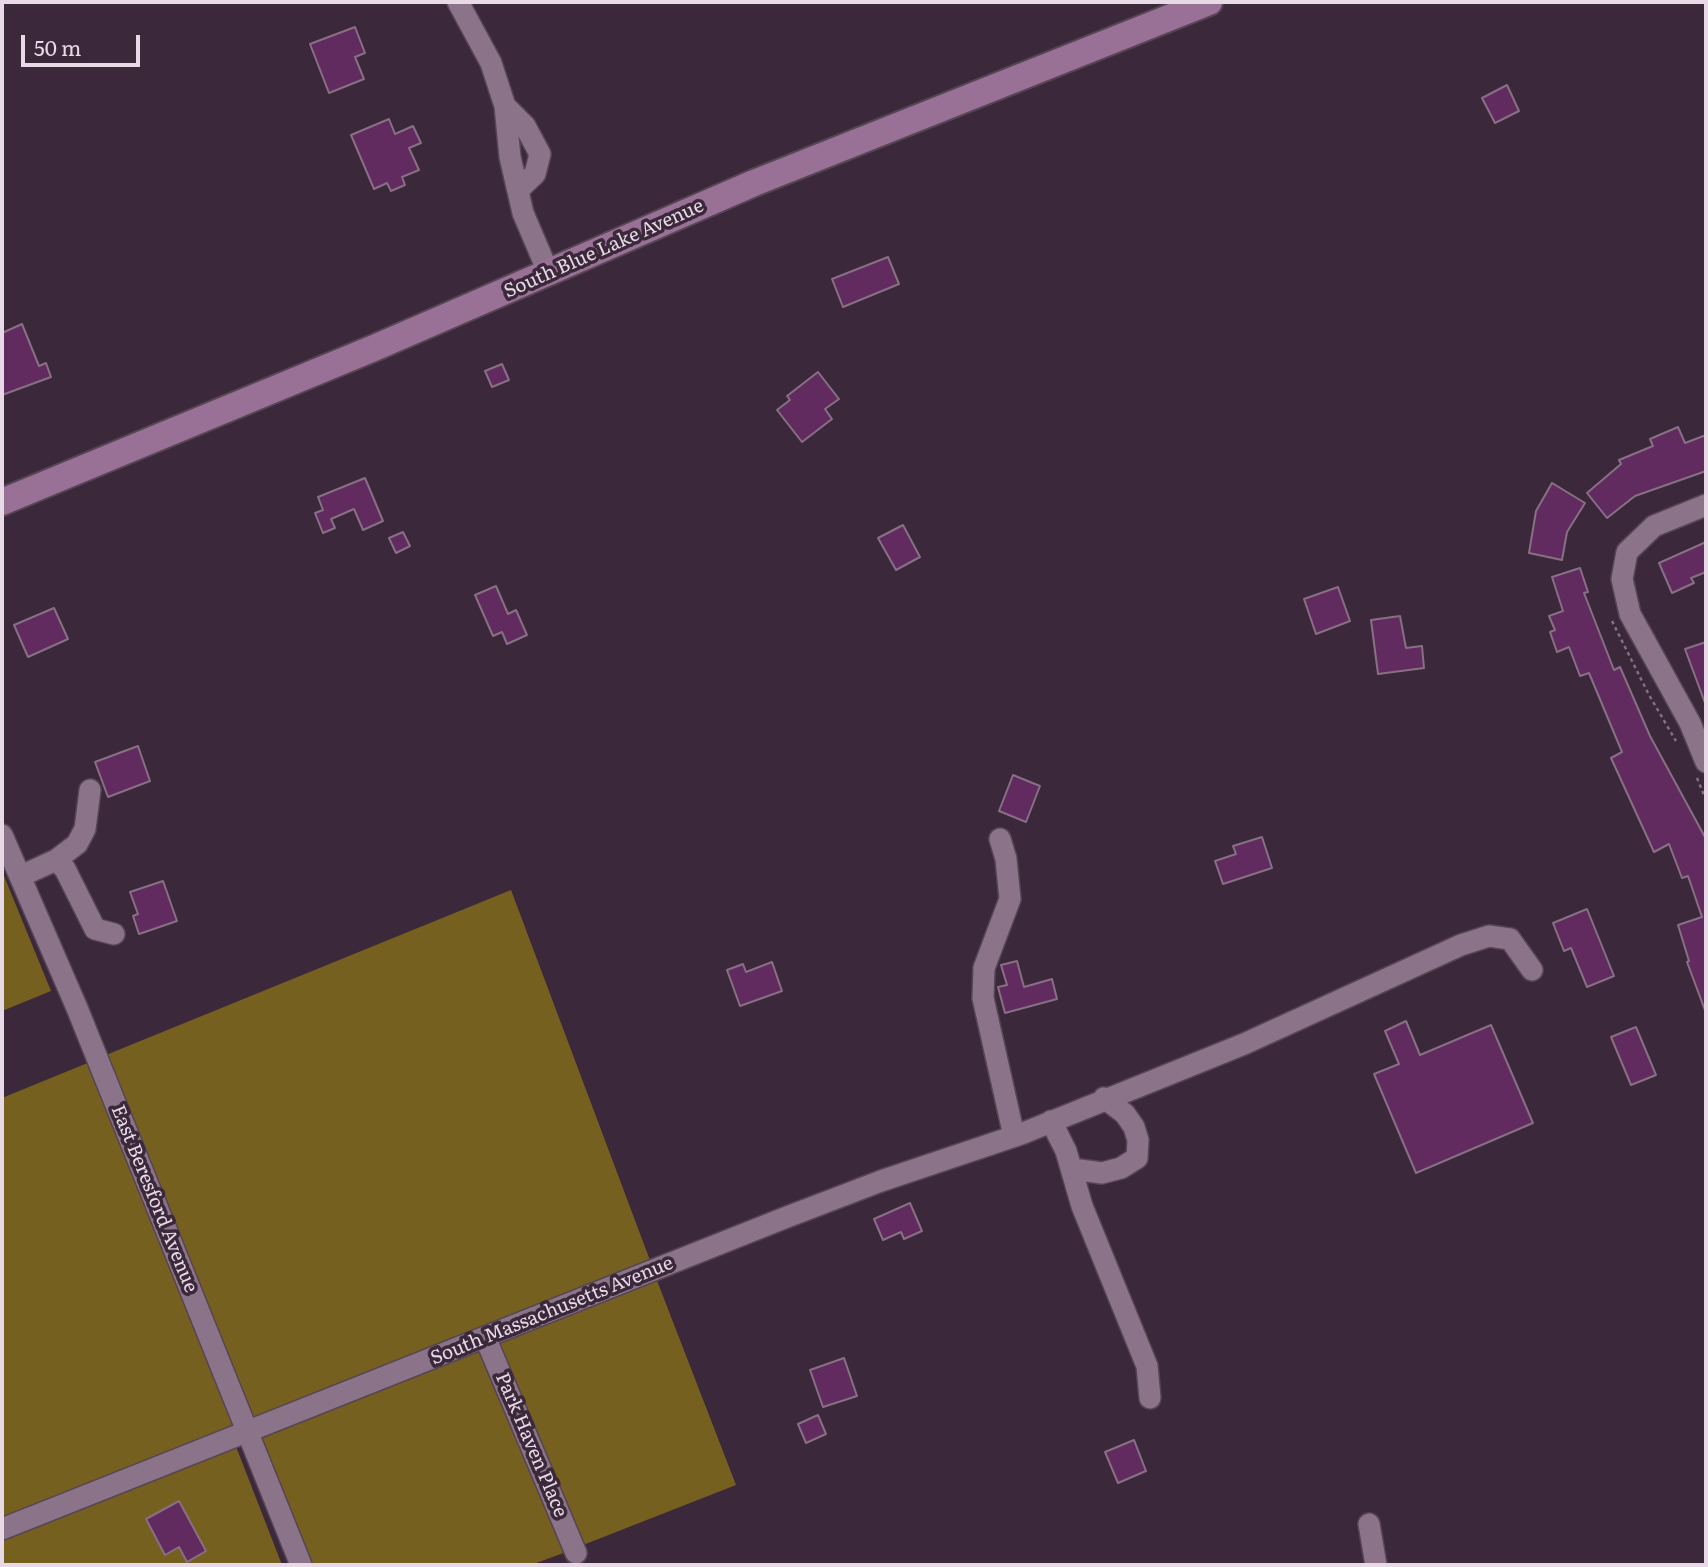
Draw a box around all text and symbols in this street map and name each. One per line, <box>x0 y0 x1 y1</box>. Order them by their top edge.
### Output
scale bar <box>24 21 144 65</box>
text: 50 m <box>34 31 81 62</box>
street label: South Blue Lake Avenue <box>501 195 707 303</box>
street label: East Beresford Avenue <box>106 1102 202 1296</box>
street label: South Massachusetts Avenue <box>427 1252 677 1370</box>
street label: Park Haven Place <box>490 1369 572 1521</box>

